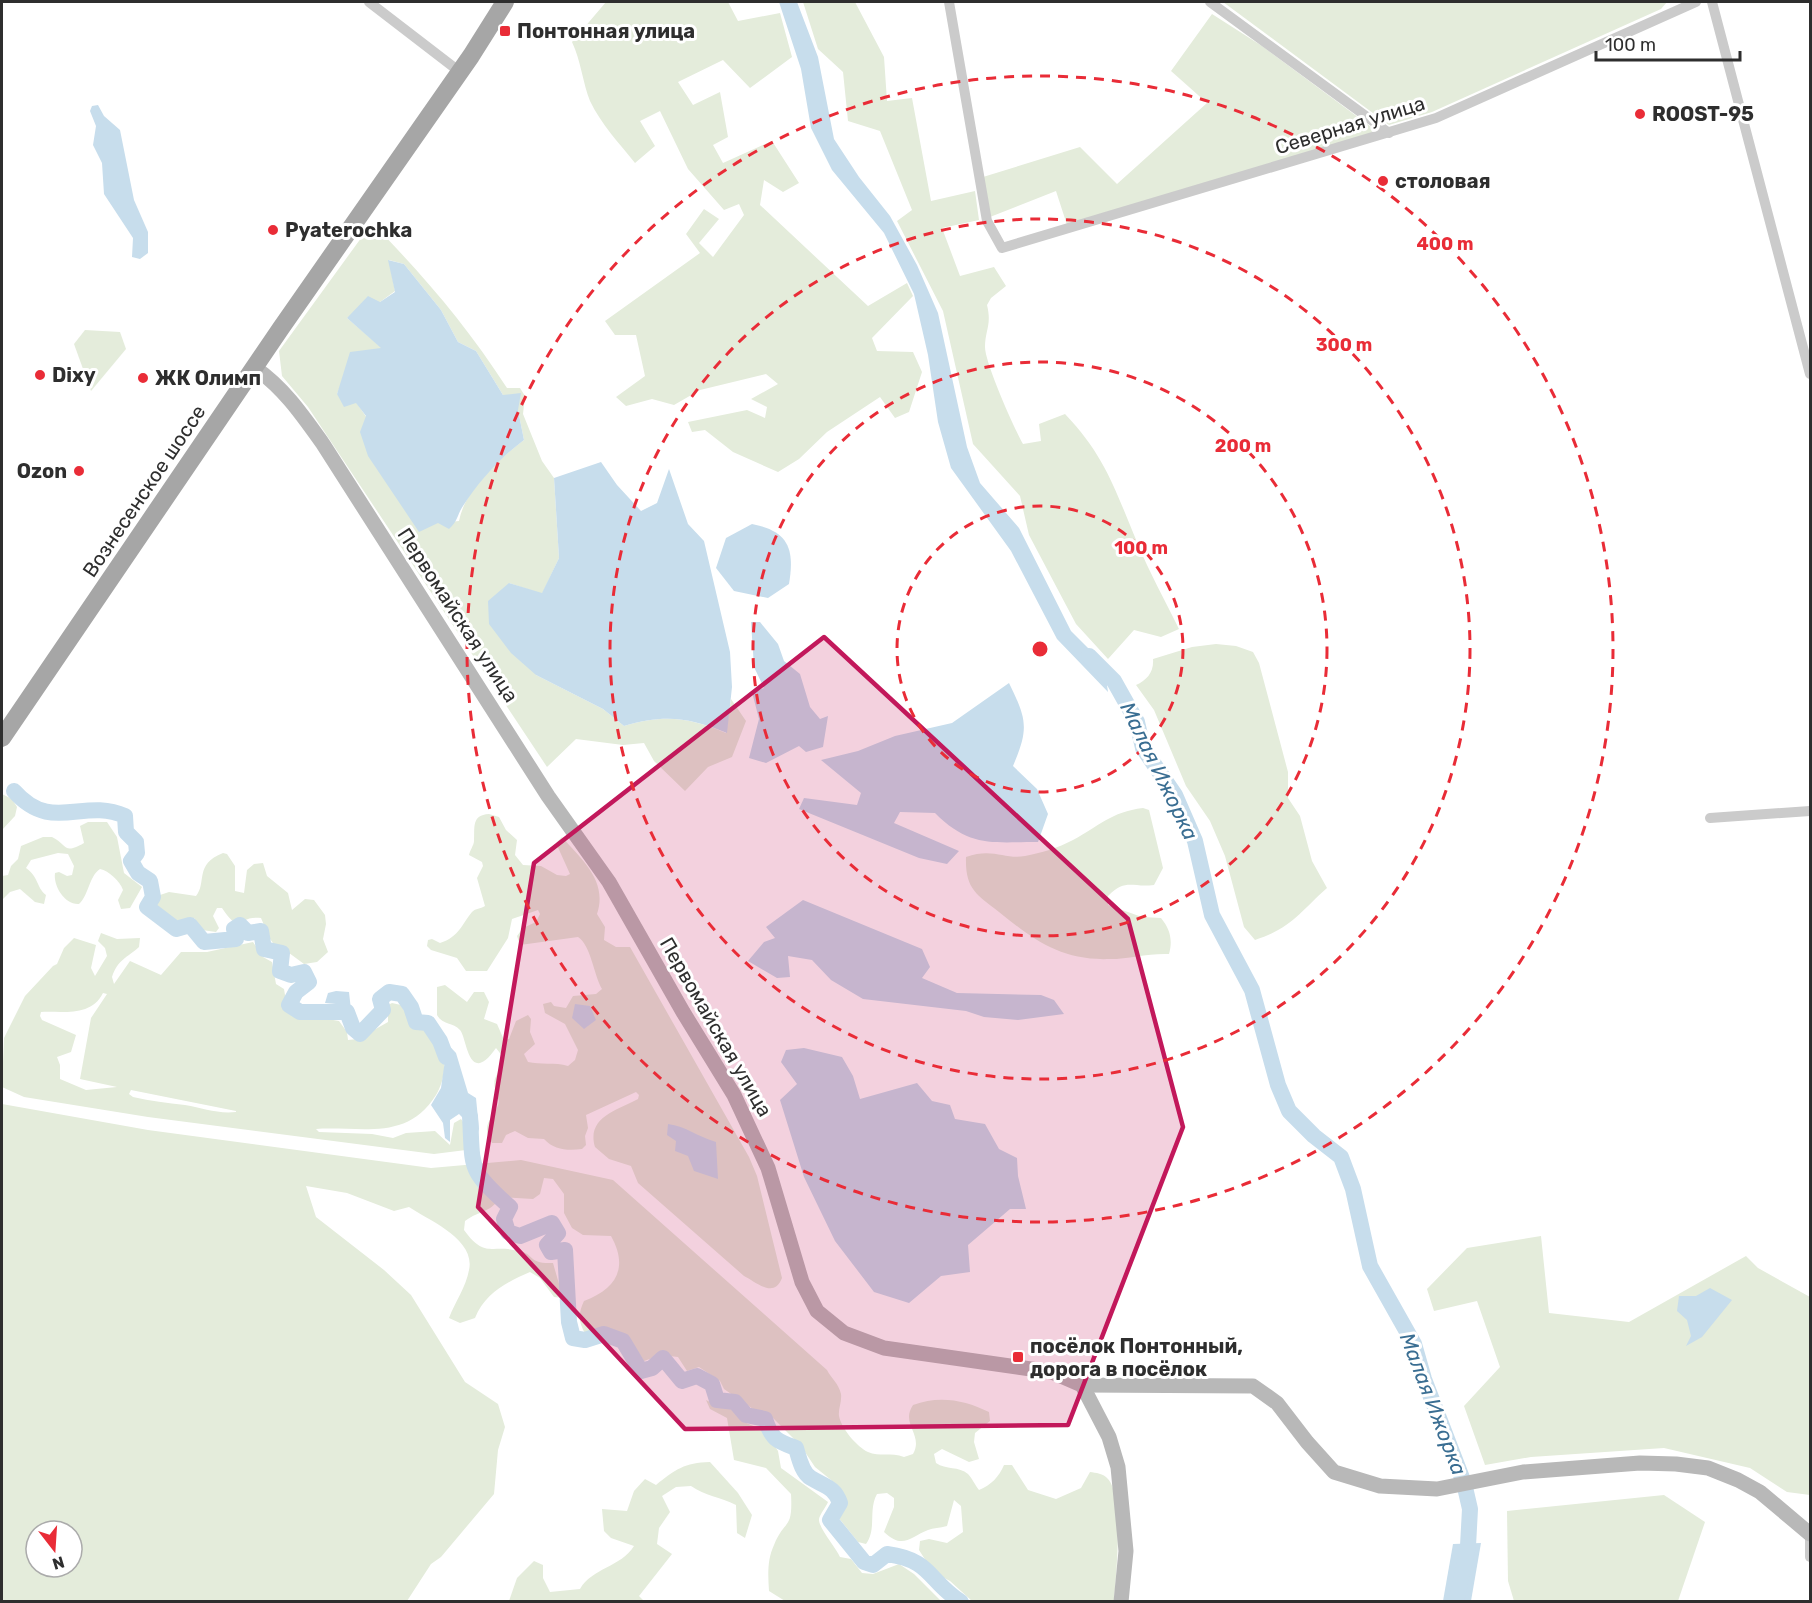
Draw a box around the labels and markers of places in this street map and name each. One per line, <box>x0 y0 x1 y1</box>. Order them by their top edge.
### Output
place label: Понтонная улица <box>517 19 695 43</box>
marker: Понтонная улица <box>498 24 512 38</box>
place label: ROOST-95 <box>1652 102 1754 126</box>
marker: ROOST-95 <box>1633 107 1647 121</box>
place label: столовая <box>1395 169 1491 193</box>
marker: столовая <box>1376 174 1390 188</box>
place label: Pyaterochka <box>285 218 412 242</box>
marker: Pyaterochka <box>266 223 280 237</box>
place label: Dixy <box>52 363 96 387</box>
place label: ЖК Олимп <box>155 366 261 390</box>
marker: Dixy <box>33 368 47 382</box>
marker: ЖК Олимп <box>136 371 150 385</box>
place label: Ozon <box>17 459 67 483</box>
marker: Ozon <box>72 464 86 478</box>
centre of rings <box>1030 639 1050 659</box>
place label: посёлок Понтонный, дорога в посёлок <box>1030 1334 1243 1381</box>
marker: посёлок Понтонный, дорога в посёлок <box>1011 1350 1025 1364</box>

